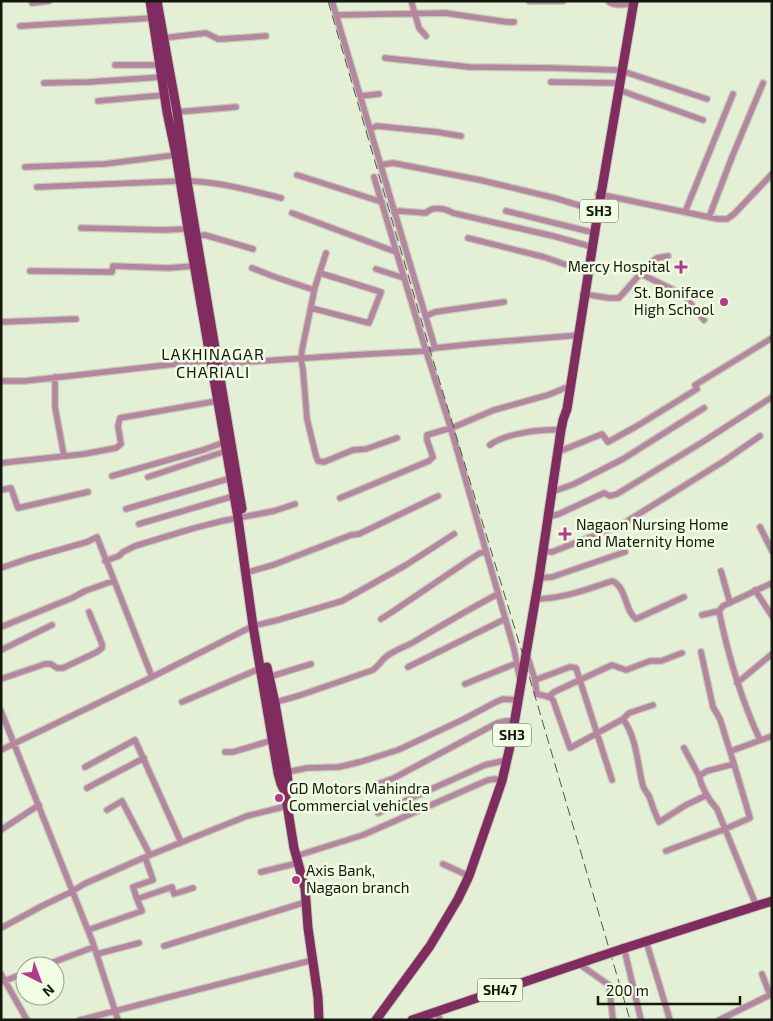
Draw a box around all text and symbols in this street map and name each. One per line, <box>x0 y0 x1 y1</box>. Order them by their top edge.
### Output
road number: SH3 <box>580 200 618 222</box>
place label: Mercy Hospital <box>568 257 671 275</box>
marker: Mercy Hospital <box>674 260 688 274</box>
place label: St. Boniface High School <box>634 283 715 318</box>
marker: St. Boniface High School <box>718 296 730 308</box>
district label: LAKHINAGAR CHARIALI <box>161 344 265 381</box>
place label: Nagaon Nursing Home and Maternity Home <box>576 515 729 550</box>
marker: Nagaon Nursing Home and Maternity Home <box>558 527 572 541</box>
road number: SH3 <box>493 724 531 746</box>
place label: GD Motors Mahindra Commercial vehicles <box>289 779 430 814</box>
marker: GD Motors Mahindra Commercial vehicles <box>273 792 285 804</box>
place label: Axis Bank, Nagaon branch <box>306 861 410 896</box>
marker: Axis Bank, Nagaon branch <box>290 874 302 886</box>
north arrow <box>15 956 65 1006</box>
scale bar <box>598 974 740 1006</box>
road number: SH47 <box>478 978 522 1002</box>
text: N <box>40 981 58 1001</box>
text: 200 m <box>606 981 649 999</box>

